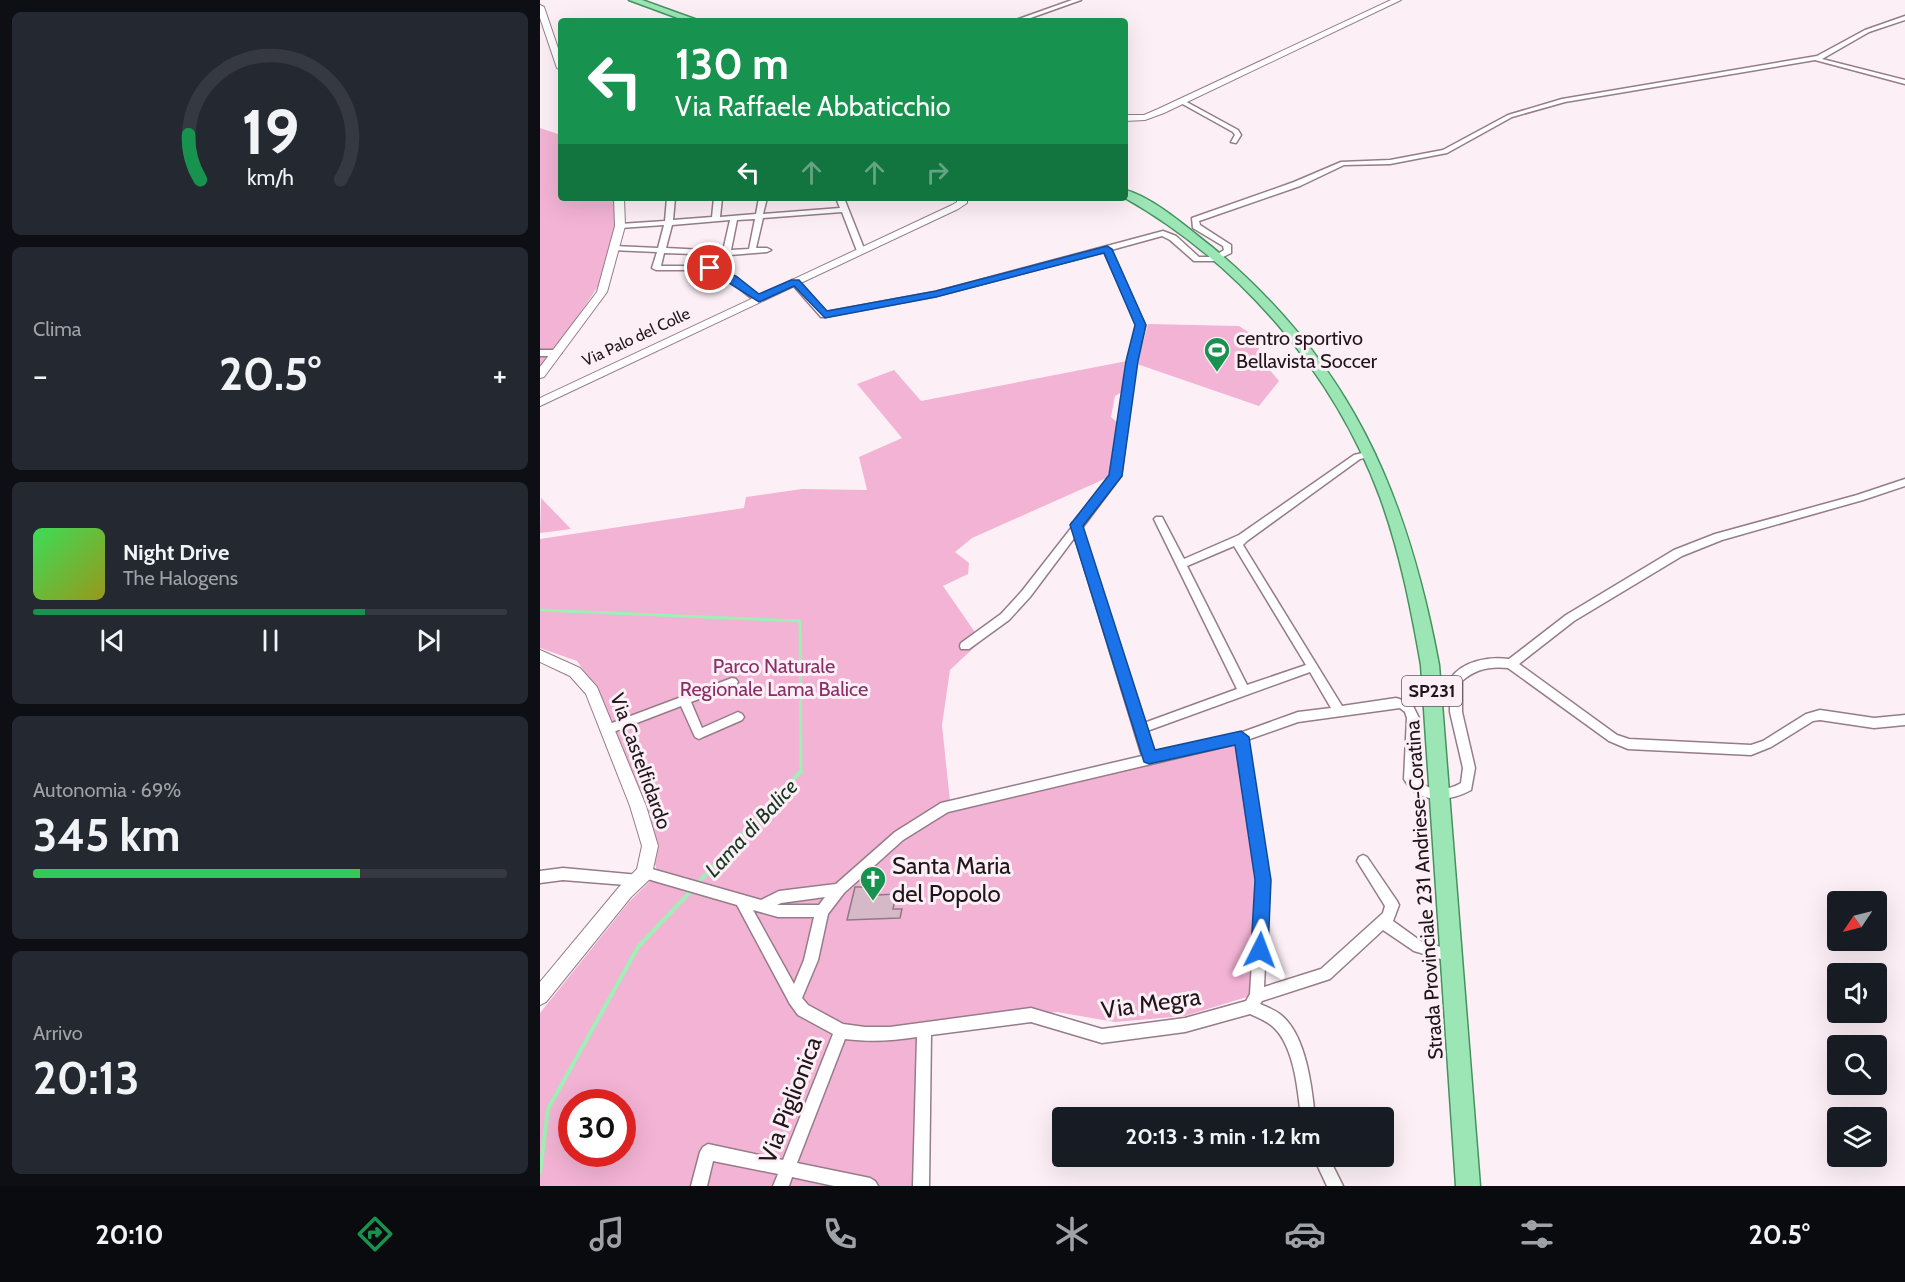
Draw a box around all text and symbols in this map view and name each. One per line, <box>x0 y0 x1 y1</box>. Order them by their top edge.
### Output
text: 130 m <box>675 38 789 90</box>
icon: left <box>576 42 654 120</box>
text: Via Raffaele Abbaticchio <box>675 90 951 123</box>
text: 19 <box>241 95 299 171</box>
icon: left <box>732 156 765 189</box>
icon: ahead <box>795 156 828 189</box>
icon: ahead <box>858 156 891 189</box>
icon: right <box>921 156 954 189</box>
text: km/h <box>247 165 293 191</box>
pin <box>684 242 735 293</box>
icon: arrive <box>693 251 726 284</box>
street label: Via Palo del Colle <box>579 304 693 370</box>
text: Clima <box>33 317 81 341</box>
place label: centro sportivo Bellavista Soccer <box>1236 326 1378 373</box>
sports icon: centro sportivo Bellavista Soccer <box>1202 335 1232 373</box>
text: 20.5° <box>219 347 321 401</box>
text: − <box>33 355 48 395</box>
text: + <box>492 355 507 395</box>
text: Night Drive <box>123 539 229 566</box>
text: The Halogens <box>123 566 238 590</box>
icon: previous <box>96 624 129 657</box>
icon: pause <box>254 624 287 657</box>
icon: next <box>412 624 445 657</box>
park label: Parco Naturale Regionale Lama Balice <box>680 654 868 701</box>
road number: SP231 <box>1402 676 1462 706</box>
street label: Via Castelfidardo <box>605 690 677 832</box>
street label: Strada Provinciale 231 Andriese-Coratina <box>1400 719 1448 1060</box>
water label: Lama di Balice <box>700 774 803 882</box>
text: Autonomia · 69% <box>33 778 181 802</box>
text: 345 km <box>33 808 180 862</box>
place label: Santa Maria del Popolo <box>892 851 1011 908</box>
church icon: Santa Maria del Popolo <box>858 864 888 902</box>
north arrow <box>1827 891 1887 951</box>
map controls <box>1827 891 1887 1167</box>
position arrow <box>1228 918 1292 982</box>
button: sound <box>1827 963 1887 1023</box>
street label: Via Megra <box>1099 982 1203 1024</box>
text: Arrivo <box>33 1021 83 1045</box>
street label: Via Piglionica <box>753 1032 828 1167</box>
button: search <box>1827 1035 1887 1095</box>
text: 20:13 <box>33 1051 139 1105</box>
speed limit sign: 30 <box>558 1089 636 1167</box>
button: layers <box>1827 1107 1887 1167</box>
text: 20:13 · 3 min · 1.2 km <box>1126 1123 1320 1150</box>
icon: directions <box>354 1213 396 1255</box>
icon: music <box>586 1213 628 1255</box>
icon: phone <box>819 1213 861 1255</box>
icon: climate <box>1051 1213 1093 1255</box>
icon: car <box>1284 1213 1326 1255</box>
icon: filters <box>1516 1213 1558 1255</box>
text: 20:10 <box>95 1218 164 1251</box>
text: 20.5° <box>1748 1218 1810 1251</box>

